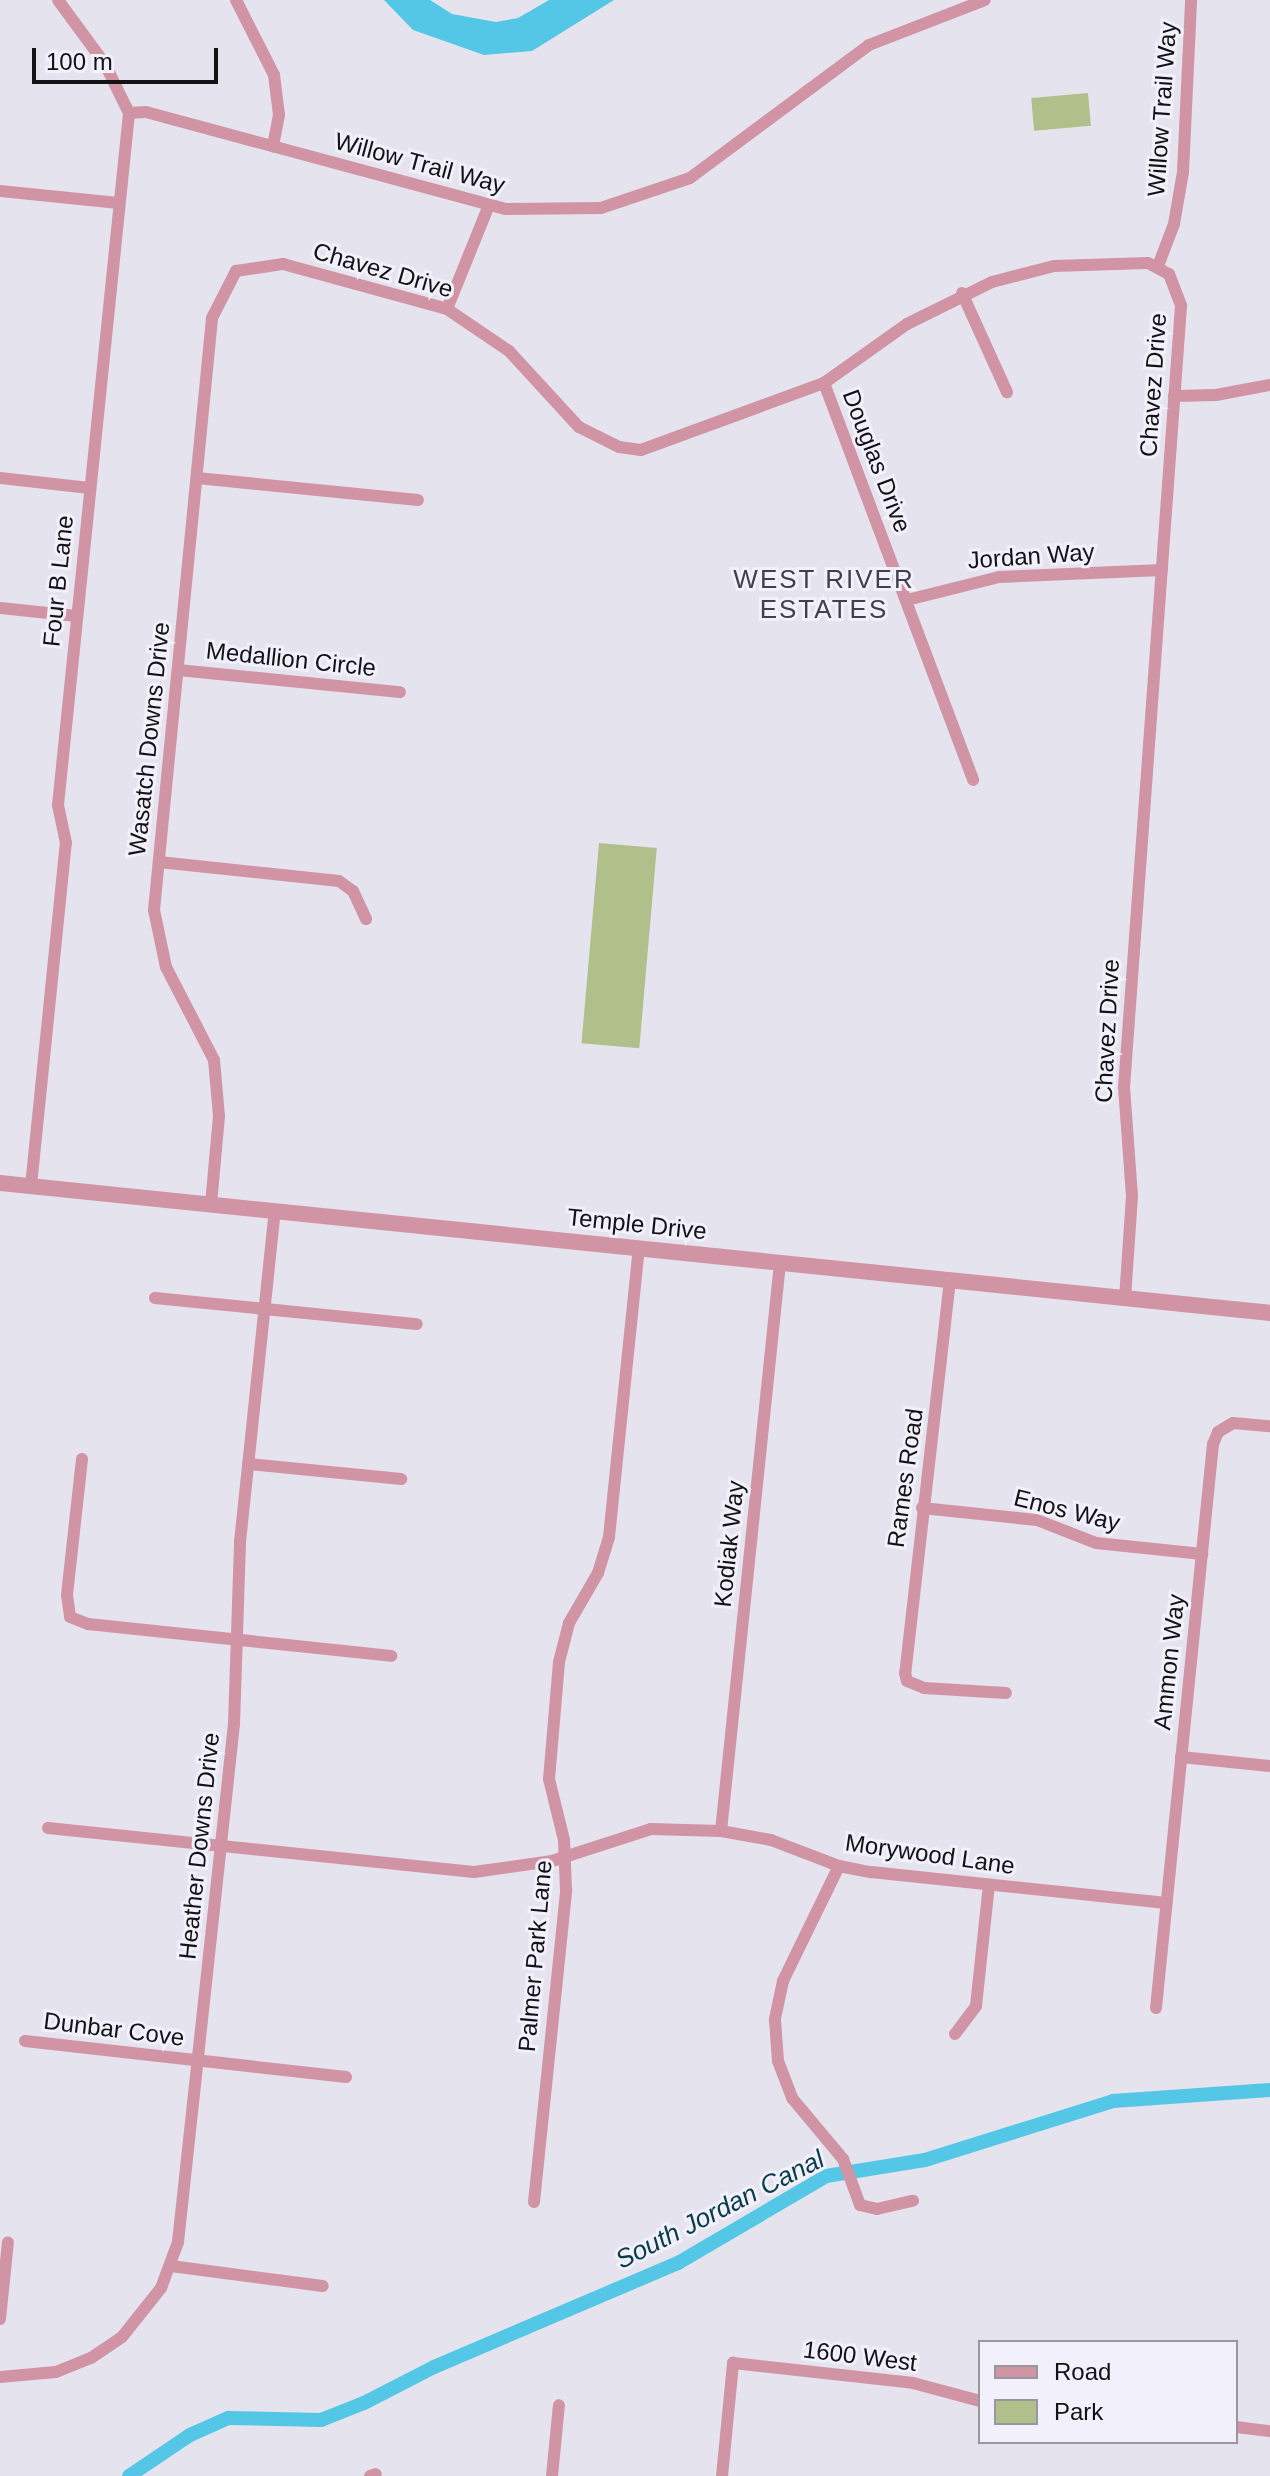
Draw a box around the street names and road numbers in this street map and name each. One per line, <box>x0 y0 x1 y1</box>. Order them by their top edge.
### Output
street label: Willow Trail Way <box>1142 20 1182 198</box>
street label: Willow Trail Way <box>331 126 509 200</box>
street label: Chavez Drive <box>310 236 456 304</box>
street label: Chavez Drive <box>1134 312 1172 458</box>
street label: Douglas Drive <box>837 385 917 537</box>
street label: Four B Lane <box>37 514 79 648</box>
street label: Jordan Way <box>967 537 1095 575</box>
street label: Wasatch Downs Drive <box>122 621 176 857</box>
street label: Medallion Circle <box>205 636 377 682</box>
street label: Chavez Drive <box>1089 958 1125 1104</box>
street label: Temple Drive <box>566 1202 708 1246</box>
street label: Rames Road <box>881 1407 929 1549</box>
street label: Kodiak Way <box>708 1479 750 1609</box>
street label: Enos Way <box>1011 1483 1123 1537</box>
street label: Ammon Way <box>1148 1593 1190 1731</box>
street label: Heather Downs Drive <box>173 1731 225 1961</box>
street label: Morywood Lane <box>843 1828 1017 1880</box>
street label: Palmer Park Lane <box>512 1859 558 2053</box>
street label: Dunbar Cove <box>42 2006 186 2052</box>
street label: 1600 West <box>802 2335 918 2377</box>

